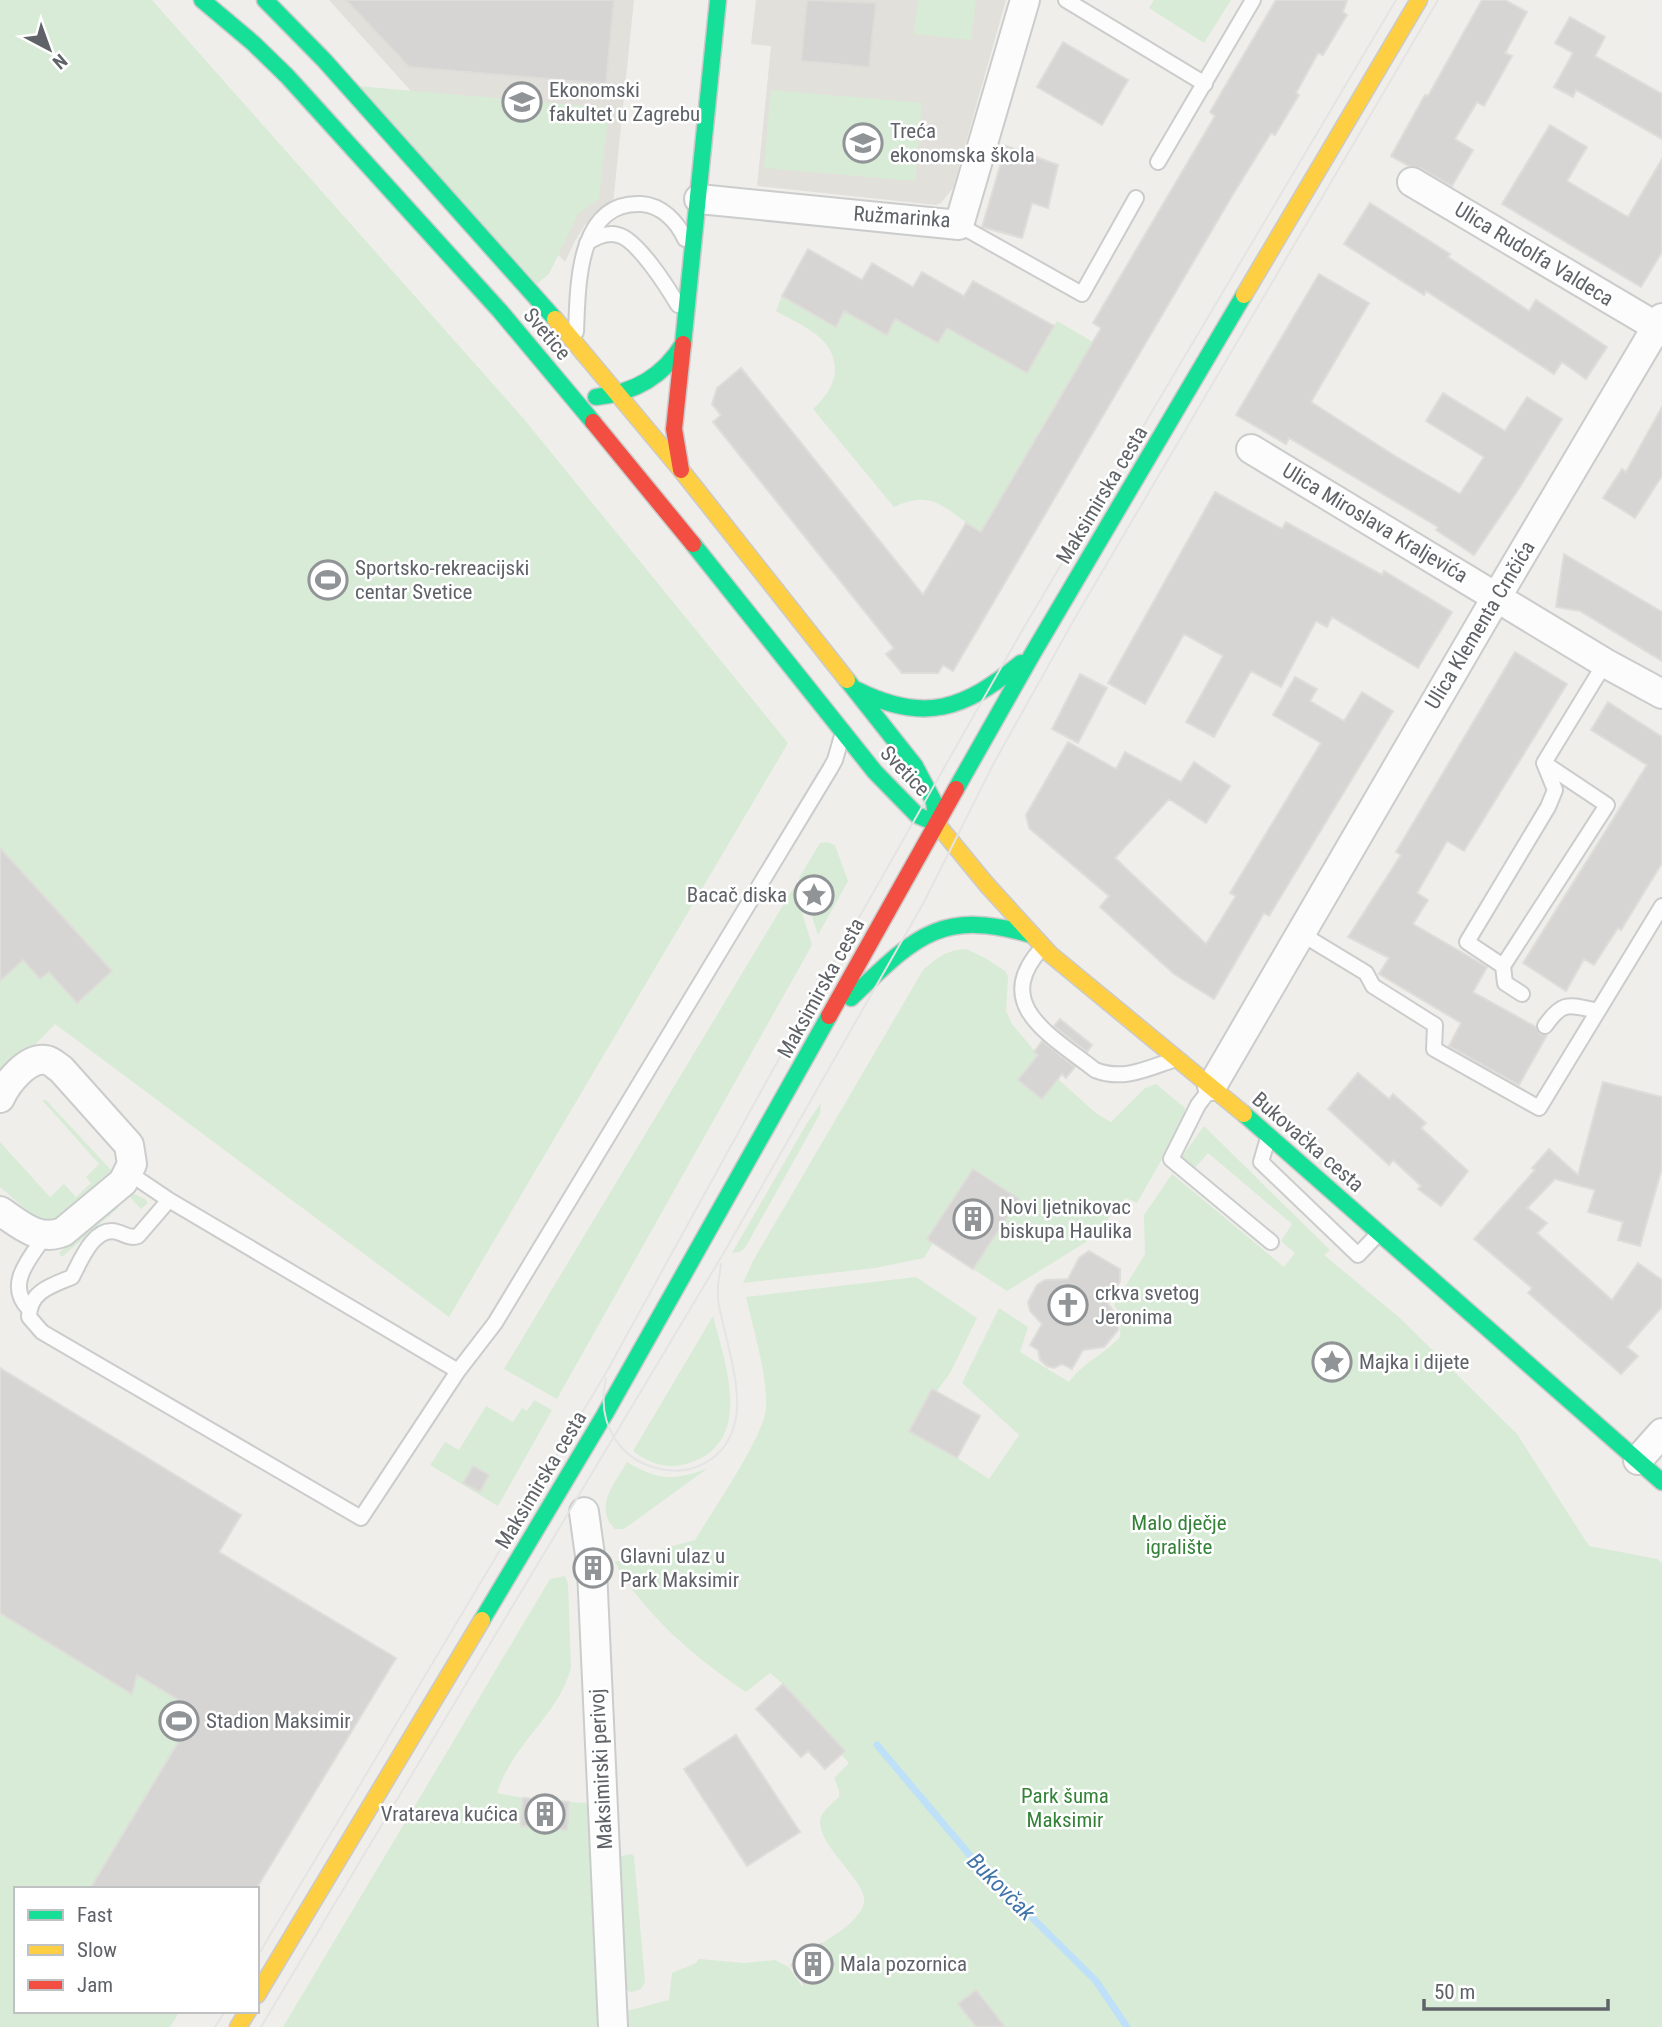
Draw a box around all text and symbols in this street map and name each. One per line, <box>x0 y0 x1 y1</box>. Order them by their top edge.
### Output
north arrow <box>14 14 84 84</box>
text: N <box>48 49 72 74</box>
place label: Ekonomski fakultet u Zagrebu <box>549 78 700 126</box>
school or university icon: Ekonomski fakultet u Zagrebu <box>501 81 543 123</box>
place label: Treća ekonomska škola <box>890 119 1035 167</box>
school or university icon: Treća ekonomska škola <box>842 122 884 164</box>
street label: Ulica Rudolfa Valdeca <box>1450 197 1618 311</box>
street label: Ružmarinka <box>853 202 951 232</box>
street label: Svetice <box>518 303 576 365</box>
street label: Maksimirska cesta <box>1052 422 1152 568</box>
street label: Ulica Miroslava Kraljevića <box>1278 458 1472 588</box>
street label: Ulica Klementa Crnčića <box>1420 537 1540 713</box>
place label: Sportsko-rekreacijski centar Svetice <box>355 556 529 604</box>
sports icon: Sportsko-rekreacijski centar Svetice <box>307 559 349 601</box>
street label: Svetice <box>875 741 935 801</box>
place icon: Bacač diska <box>793 874 835 916</box>
place label: Bacač diska <box>687 883 787 907</box>
street label: Maksimirska cesta <box>773 914 869 1062</box>
street label: Bukovačka cesta <box>1247 1087 1369 1197</box>
place label: Novi ljetnikovac biskupa Haulika <box>1000 1195 1132 1243</box>
building icon: Novi ljetnikovac biskupa Haulika <box>952 1198 994 1240</box>
place label: crkva svetog Jeronima <box>1095 1281 1199 1329</box>
church icon: crkva svetog Jeronima <box>1047 1284 1089 1326</box>
place icon: Majka i dijete <box>1311 1341 1353 1383</box>
place label: Majka i dijete <box>1359 1350 1470 1374</box>
street label: Maksimirska cesta <box>491 1407 591 1553</box>
park label: Malo dječje igralište <box>1131 1511 1227 1559</box>
place label: Glavni ulaz u Park Maksimir <box>620 1544 739 1592</box>
building icon: Glavni ulaz u Park Maksimir <box>572 1547 614 1589</box>
street label: Maksimirski perivoj <box>585 1688 617 1850</box>
sports icon: Stadion Maksimir <box>158 1700 200 1742</box>
place label: Stadion Maksimir <box>206 1709 351 1733</box>
park label: Park šuma Maksimir <box>1021 1784 1109 1832</box>
building icon: Vratareva kućica <box>524 1793 566 1835</box>
place label: Vratareva kućica <box>381 1802 518 1826</box>
water label: Bukovčak <box>962 1848 1041 1927</box>
legend <box>14 1887 259 2013</box>
text: Fast <box>77 1903 113 1927</box>
text: Slow <box>77 1938 117 1962</box>
building icon: Mala pozornica <box>792 1943 834 1985</box>
place label: Mala pozornica <box>840 1952 967 1976</box>
scale bar <box>1424 1968 1608 2012</box>
text: Jam <box>77 1973 113 1997</box>
text: 50 m <box>1434 1980 1475 2004</box>

